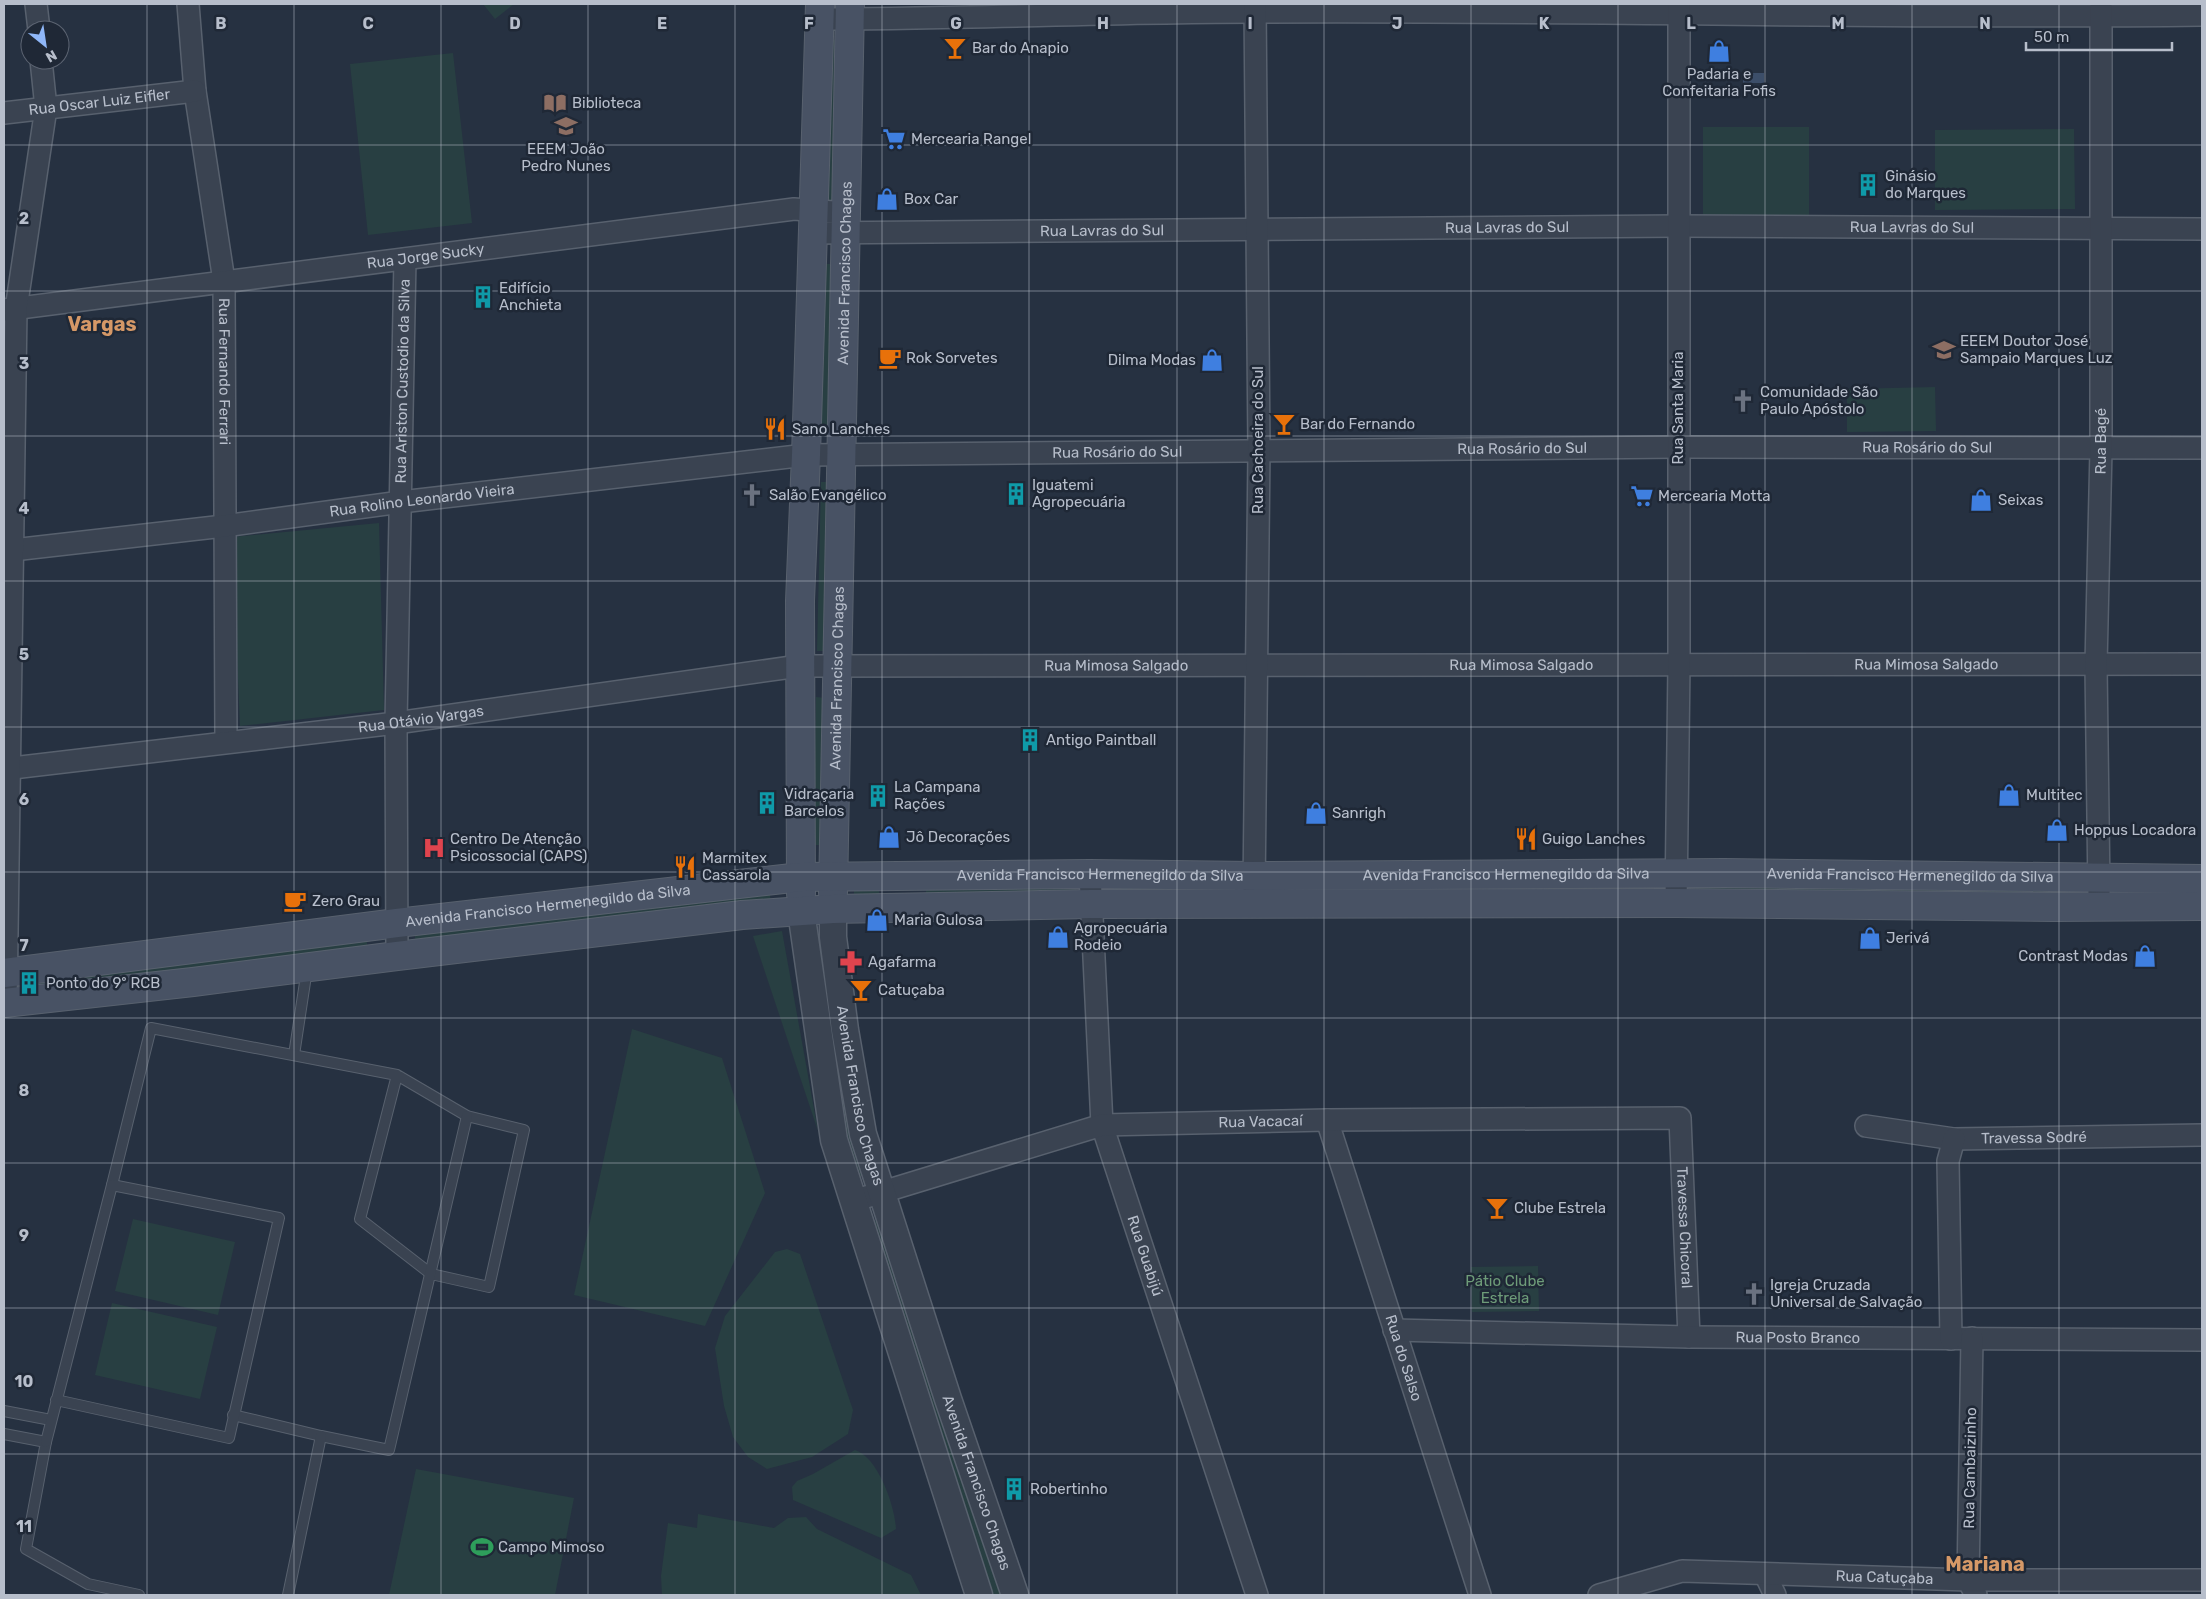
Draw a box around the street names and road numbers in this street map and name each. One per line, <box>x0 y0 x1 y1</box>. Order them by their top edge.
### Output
street label: Rua Oscar Luiz Eifler <box>28 85 171 119</box>
street label: Avenida Francisco Chagas <box>834 181 856 365</box>
street label: Rua Lavras do Sul <box>1445 218 1569 237</box>
street label: Rua Lavras do Sul <box>1850 218 1974 237</box>
street label: Rua Lavras do Sul <box>1040 221 1164 240</box>
street label: Rua Jorge Sucky <box>366 240 485 273</box>
street label: Rua Ariston Custodio da Silva <box>392 279 414 484</box>
street label: Rua Fernando Ferrari <box>215 298 234 445</box>
street label: Rua Santa Maria <box>1669 351 1687 465</box>
street label: Rua Cachoeira do Sul <box>1249 366 1267 514</box>
street label: Rua Bagé <box>2091 408 2110 475</box>
street label: Rua Rosário do Sul <box>1862 438 1992 457</box>
street label: Rua Rosário do Sul <box>1457 439 1587 458</box>
street label: Rua Rosário do Sul <box>1052 443 1182 462</box>
street label: Rua Rolino Leonardo Vieira <box>328 480 515 521</box>
street label: Avenida Francisco Chagas <box>826 586 848 770</box>
street label: Rua Mimosa Salgado <box>1854 655 1998 673</box>
street label: Rua Mimosa Salgado <box>1044 656 1188 675</box>
street label: Rua Mimosa Salgado <box>1449 656 1593 674</box>
street label: Rua Otávio Vargas <box>357 702 485 736</box>
street label: Avenida Francisco Hermenegildo da Silva <box>1363 864 1650 884</box>
street label: Avenida Francisco Hermenegildo da Silva <box>957 865 1244 885</box>
street label: Avenida Francisco Hermenegildo da Silva <box>1767 865 2054 886</box>
street label: Avenida Francisco Hermenegildo da Silva <box>404 881 691 931</box>
street label: Avenida Francisco Chagas <box>833 1004 888 1188</box>
street label: Rua Vacacaí <box>1218 1112 1304 1131</box>
street label: Travessa Sodré <box>1981 1128 2087 1148</box>
street label: Travessa Chicoral <box>1673 1166 1696 1289</box>
street label: Rua Guabijú <box>1123 1213 1167 1298</box>
street label: Rua do Salso <box>1381 1313 1426 1403</box>
street label: Rua Posto Branco <box>1736 1328 1860 1347</box>
street label: Avenida Francisco Chagas <box>938 1393 1015 1573</box>
street label: Rua Cambaizinho <box>1960 1407 1980 1529</box>
street label: Rua Catuçaba <box>1835 1567 1934 1588</box>

